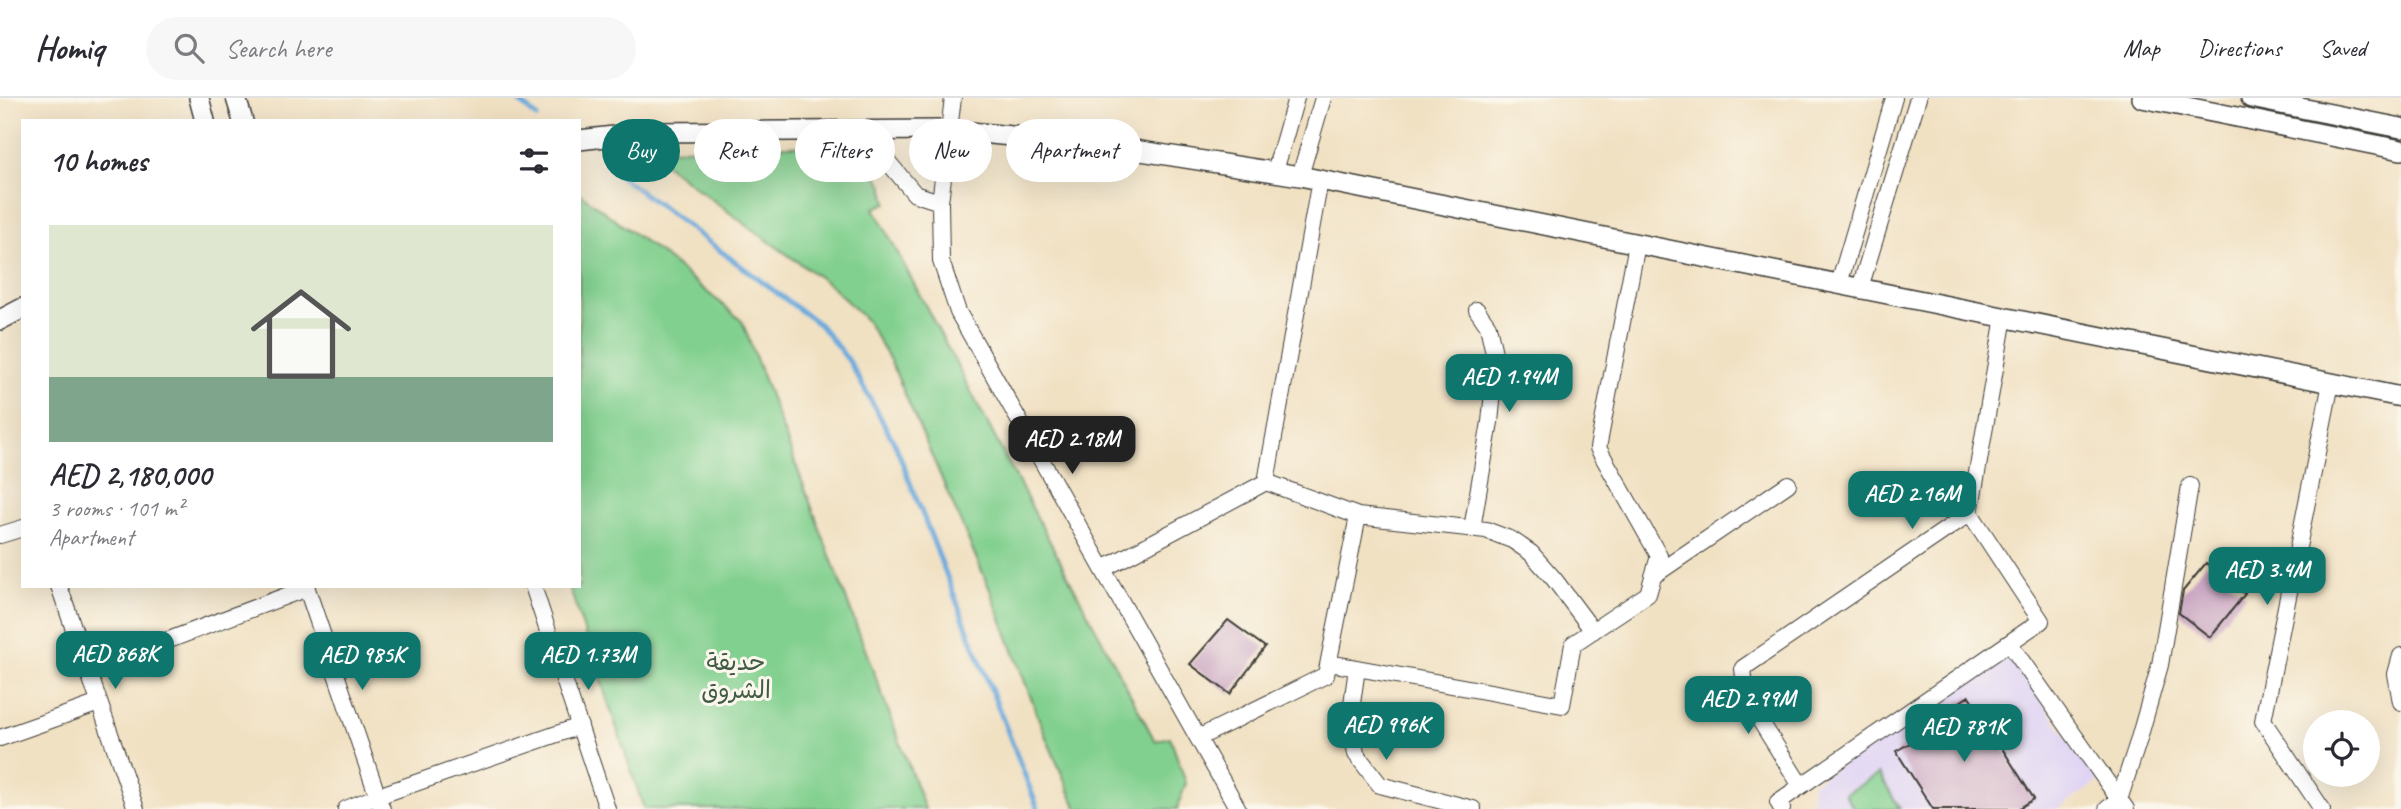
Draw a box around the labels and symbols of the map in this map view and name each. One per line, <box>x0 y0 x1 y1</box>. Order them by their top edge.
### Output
pin: AED 1.94M <box>1429 354 1589 414</box>
pin: AED 2.18M <box>992 416 1152 476</box>
pin: AED 2.16M <box>1832 472 1992 531</box>
pin: AED 3.4M <box>2195 547 2339 607</box>
pin: AED 868K <box>43 632 187 691</box>
pin: AED 985K <box>290 632 434 692</box>
pin: AED 1.73M <box>508 632 668 692</box>
park label: حديقة الشروق <box>701 647 771 705</box>
pin: AED 2.99M <box>1668 676 1828 736</box>
pin: AED 996K <box>1314 702 1458 762</box>
pin: AED 781K <box>1892 704 2036 764</box>

